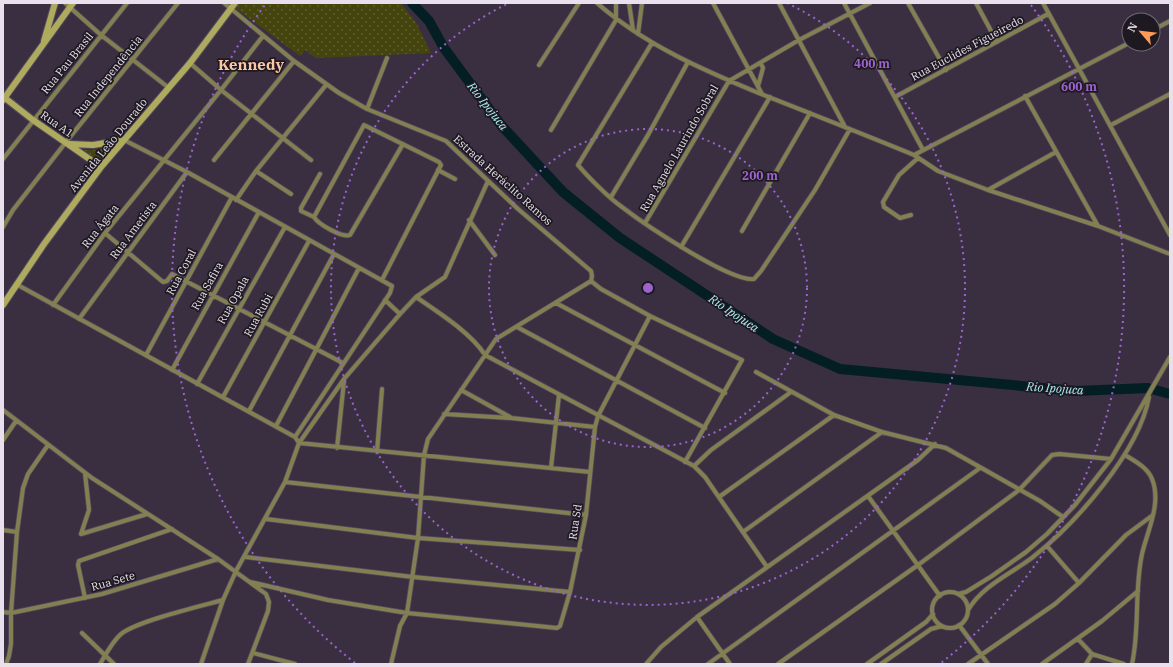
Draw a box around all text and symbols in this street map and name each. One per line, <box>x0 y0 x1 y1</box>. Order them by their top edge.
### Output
street label: Rua Euclides Figueiredo <box>908 12 1026 84</box>
north arrow <box>1121 12 1161 52</box>
text: N <box>1124 20 1141 34</box>
street label: Rua Pau Brasil <box>38 29 96 97</box>
street label: Rua Independência <box>71 32 145 120</box>
district label: Kennedy <box>218 55 284 74</box>
text: 400 m <box>854 56 890 71</box>
water label: Rio Ipojuca <box>464 78 512 134</box>
text: 600 m <box>1061 79 1097 94</box>
street label: Rua Agnelo Laurindo Sobral <box>637 82 721 214</box>
street label: Avenida Leão Dourado <box>66 95 150 195</box>
street label: Rua A1 <box>38 108 76 140</box>
street label: Estrada Heráclito Ramos <box>451 132 555 228</box>
text: 200 m <box>742 168 778 183</box>
street label: Rua Ametista <box>107 198 159 262</box>
street label: Rua Ágata <box>78 201 122 251</box>
street label: Rua Coral <box>163 247 199 297</box>
street label: Rua Safira <box>188 259 226 313</box>
street label: Rua Opala <box>214 274 252 326</box>
centre of rings <box>641 281 655 295</box>
water label: Rio Ipojuca <box>705 290 762 335</box>
street label: Rua Rubi <box>241 291 276 339</box>
water label: Rio Ipojuca <box>1025 378 1085 398</box>
street label: Rua Sd <box>565 503 585 541</box>
street label: Rua Sete <box>90 568 137 594</box>

